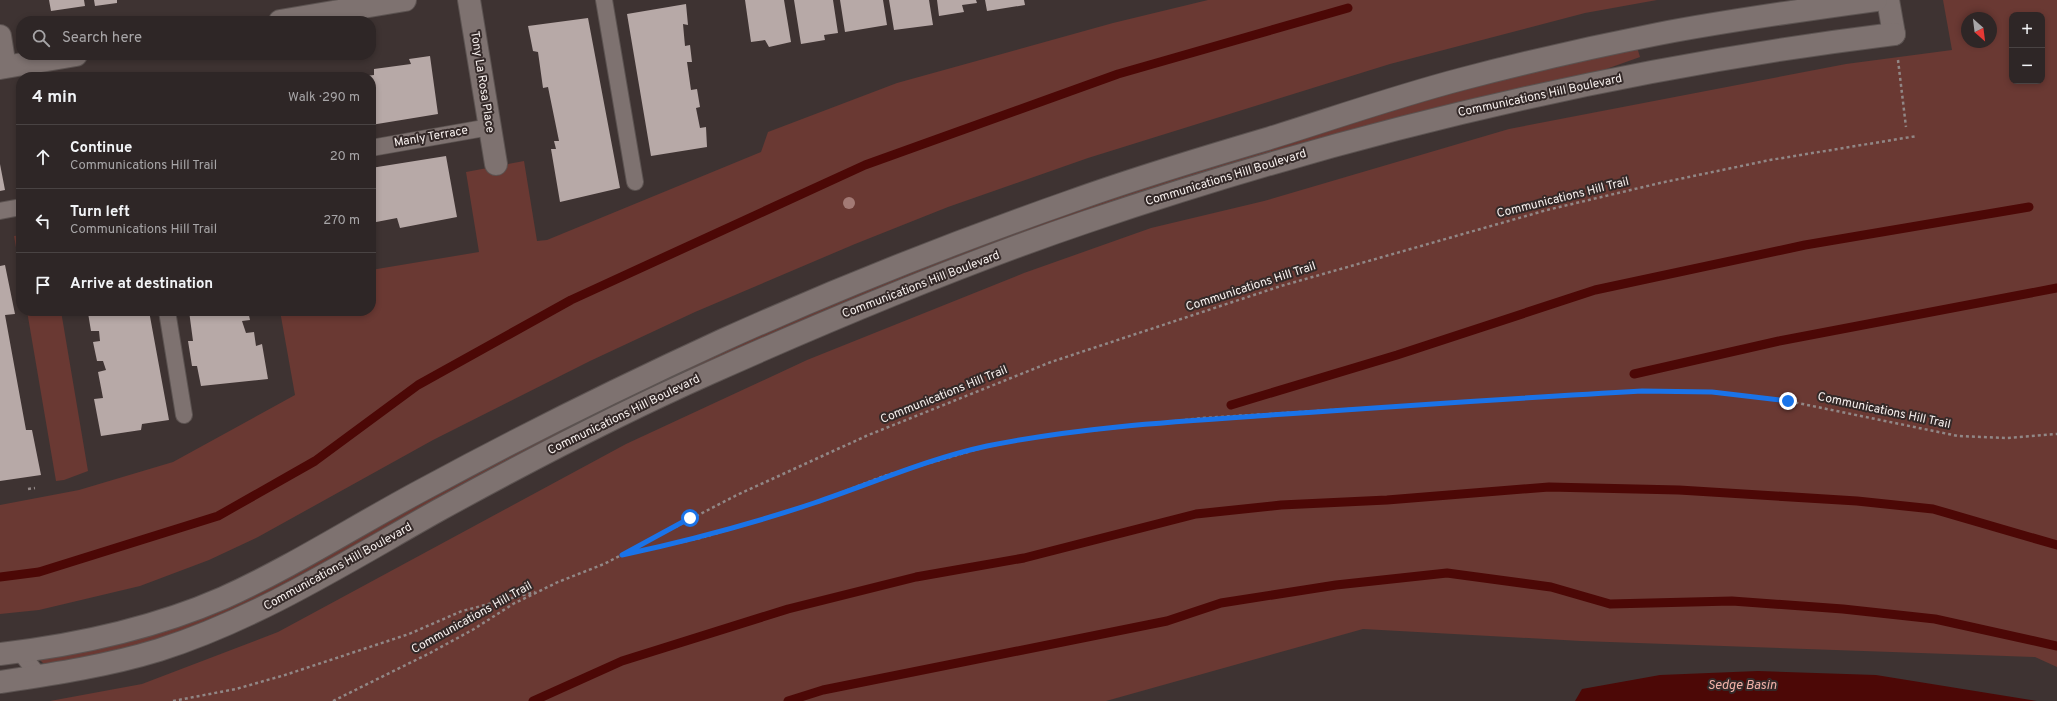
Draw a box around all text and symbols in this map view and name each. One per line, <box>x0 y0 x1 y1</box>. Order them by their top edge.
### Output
north arrow <box>1961 12 1997 48</box>
map controls <box>2009 12 2045 84</box>
button: + <box>2009 12 2045 48</box>
search box <box>16 16 376 60</box>
icon: search <box>30 27 52 49</box>
text: Search here <box>62 29 142 48</box>
street label: Tony La Rosa Place <box>466 30 498 134</box>
button: − <box>2009 48 2045 84</box>
street label: Communications Hill Boulevard <box>1456 71 1624 121</box>
text: 4 min <box>32 87 77 109</box>
text: Walk · 290 m <box>288 90 360 106</box>
street label: Manly Terrace <box>393 123 469 151</box>
text: Continue <box>70 139 132 158</box>
icon: ahead <box>32 146 54 168</box>
street label: Communications Hill Boulevard <box>1144 146 1308 210</box>
text: 20 m <box>330 149 360 165</box>
text: Communications Hill Trail <box>70 158 217 174</box>
street label: Communications Hill Trail <box>1495 174 1631 222</box>
text: Turn left <box>70 203 130 222</box>
icon: left <box>32 210 54 232</box>
text: 270 m <box>323 213 360 229</box>
text: Communications Hill Trail <box>70 222 217 238</box>
street label: Communications Hill Boulevard <box>840 247 1002 323</box>
street label: Communications Hill Trail <box>1184 258 1318 316</box>
icon: arrive <box>32 274 54 296</box>
text: Arrive at destination <box>70 275 213 294</box>
street label: Communications Hill Trail <box>878 362 1010 428</box>
street label: Communications Hill Boulevard <box>545 371 703 459</box>
street label: Communications Hill Trail <box>1816 389 1952 433</box>
route end <box>1779 392 1797 410</box>
route start <box>681 509 699 527</box>
street label: Communications Hill Boulevard <box>261 519 415 615</box>
street label: Communications Hill Trail <box>409 578 535 658</box>
water label: Sedge Basin <box>1708 678 1777 694</box>

